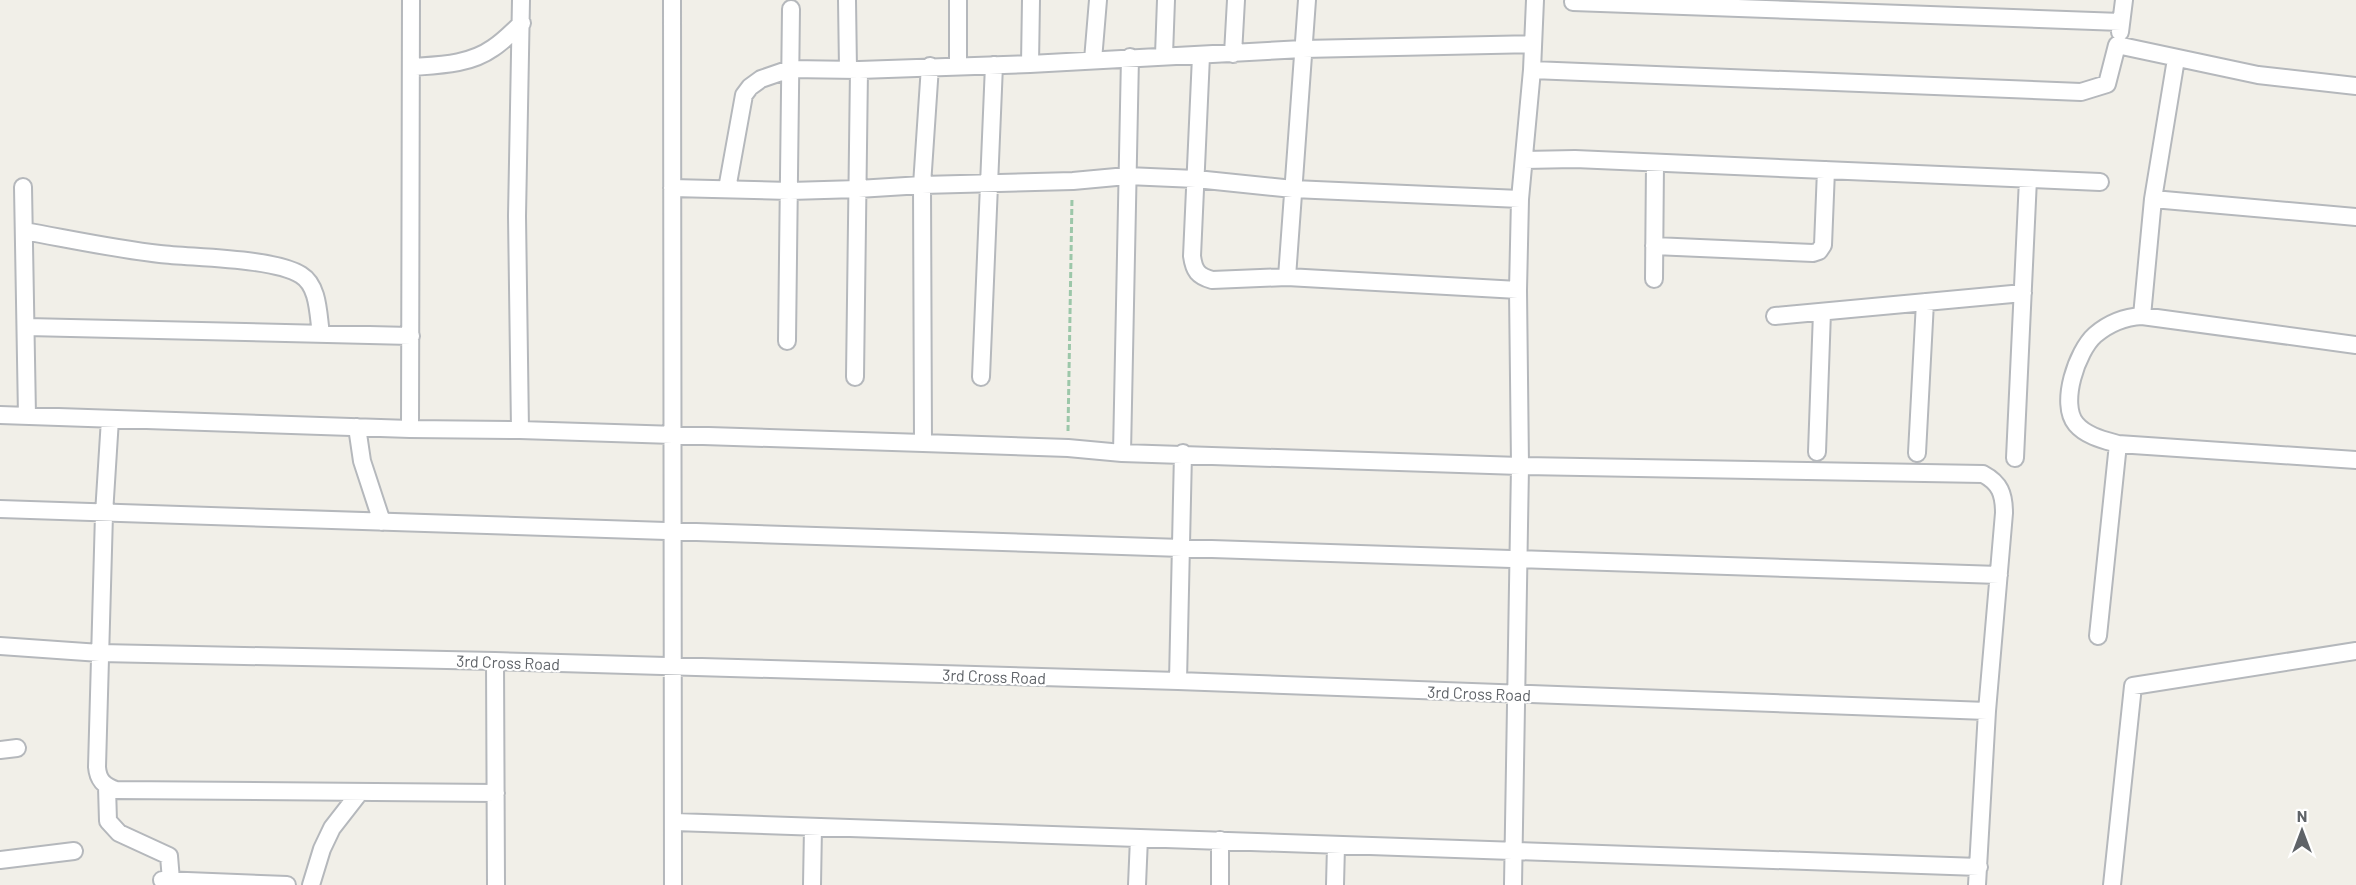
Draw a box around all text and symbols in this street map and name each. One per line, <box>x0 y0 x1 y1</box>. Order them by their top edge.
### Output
street label: 3rd Cross Road <box>456 651 560 673</box>
street label: 3rd Cross Road <box>942 665 1046 687</box>
street label: 3rd Cross Road <box>1427 682 1531 704</box>
north arrow <box>2272 801 2332 861</box>
text: N <box>2297 806 2307 825</box>

